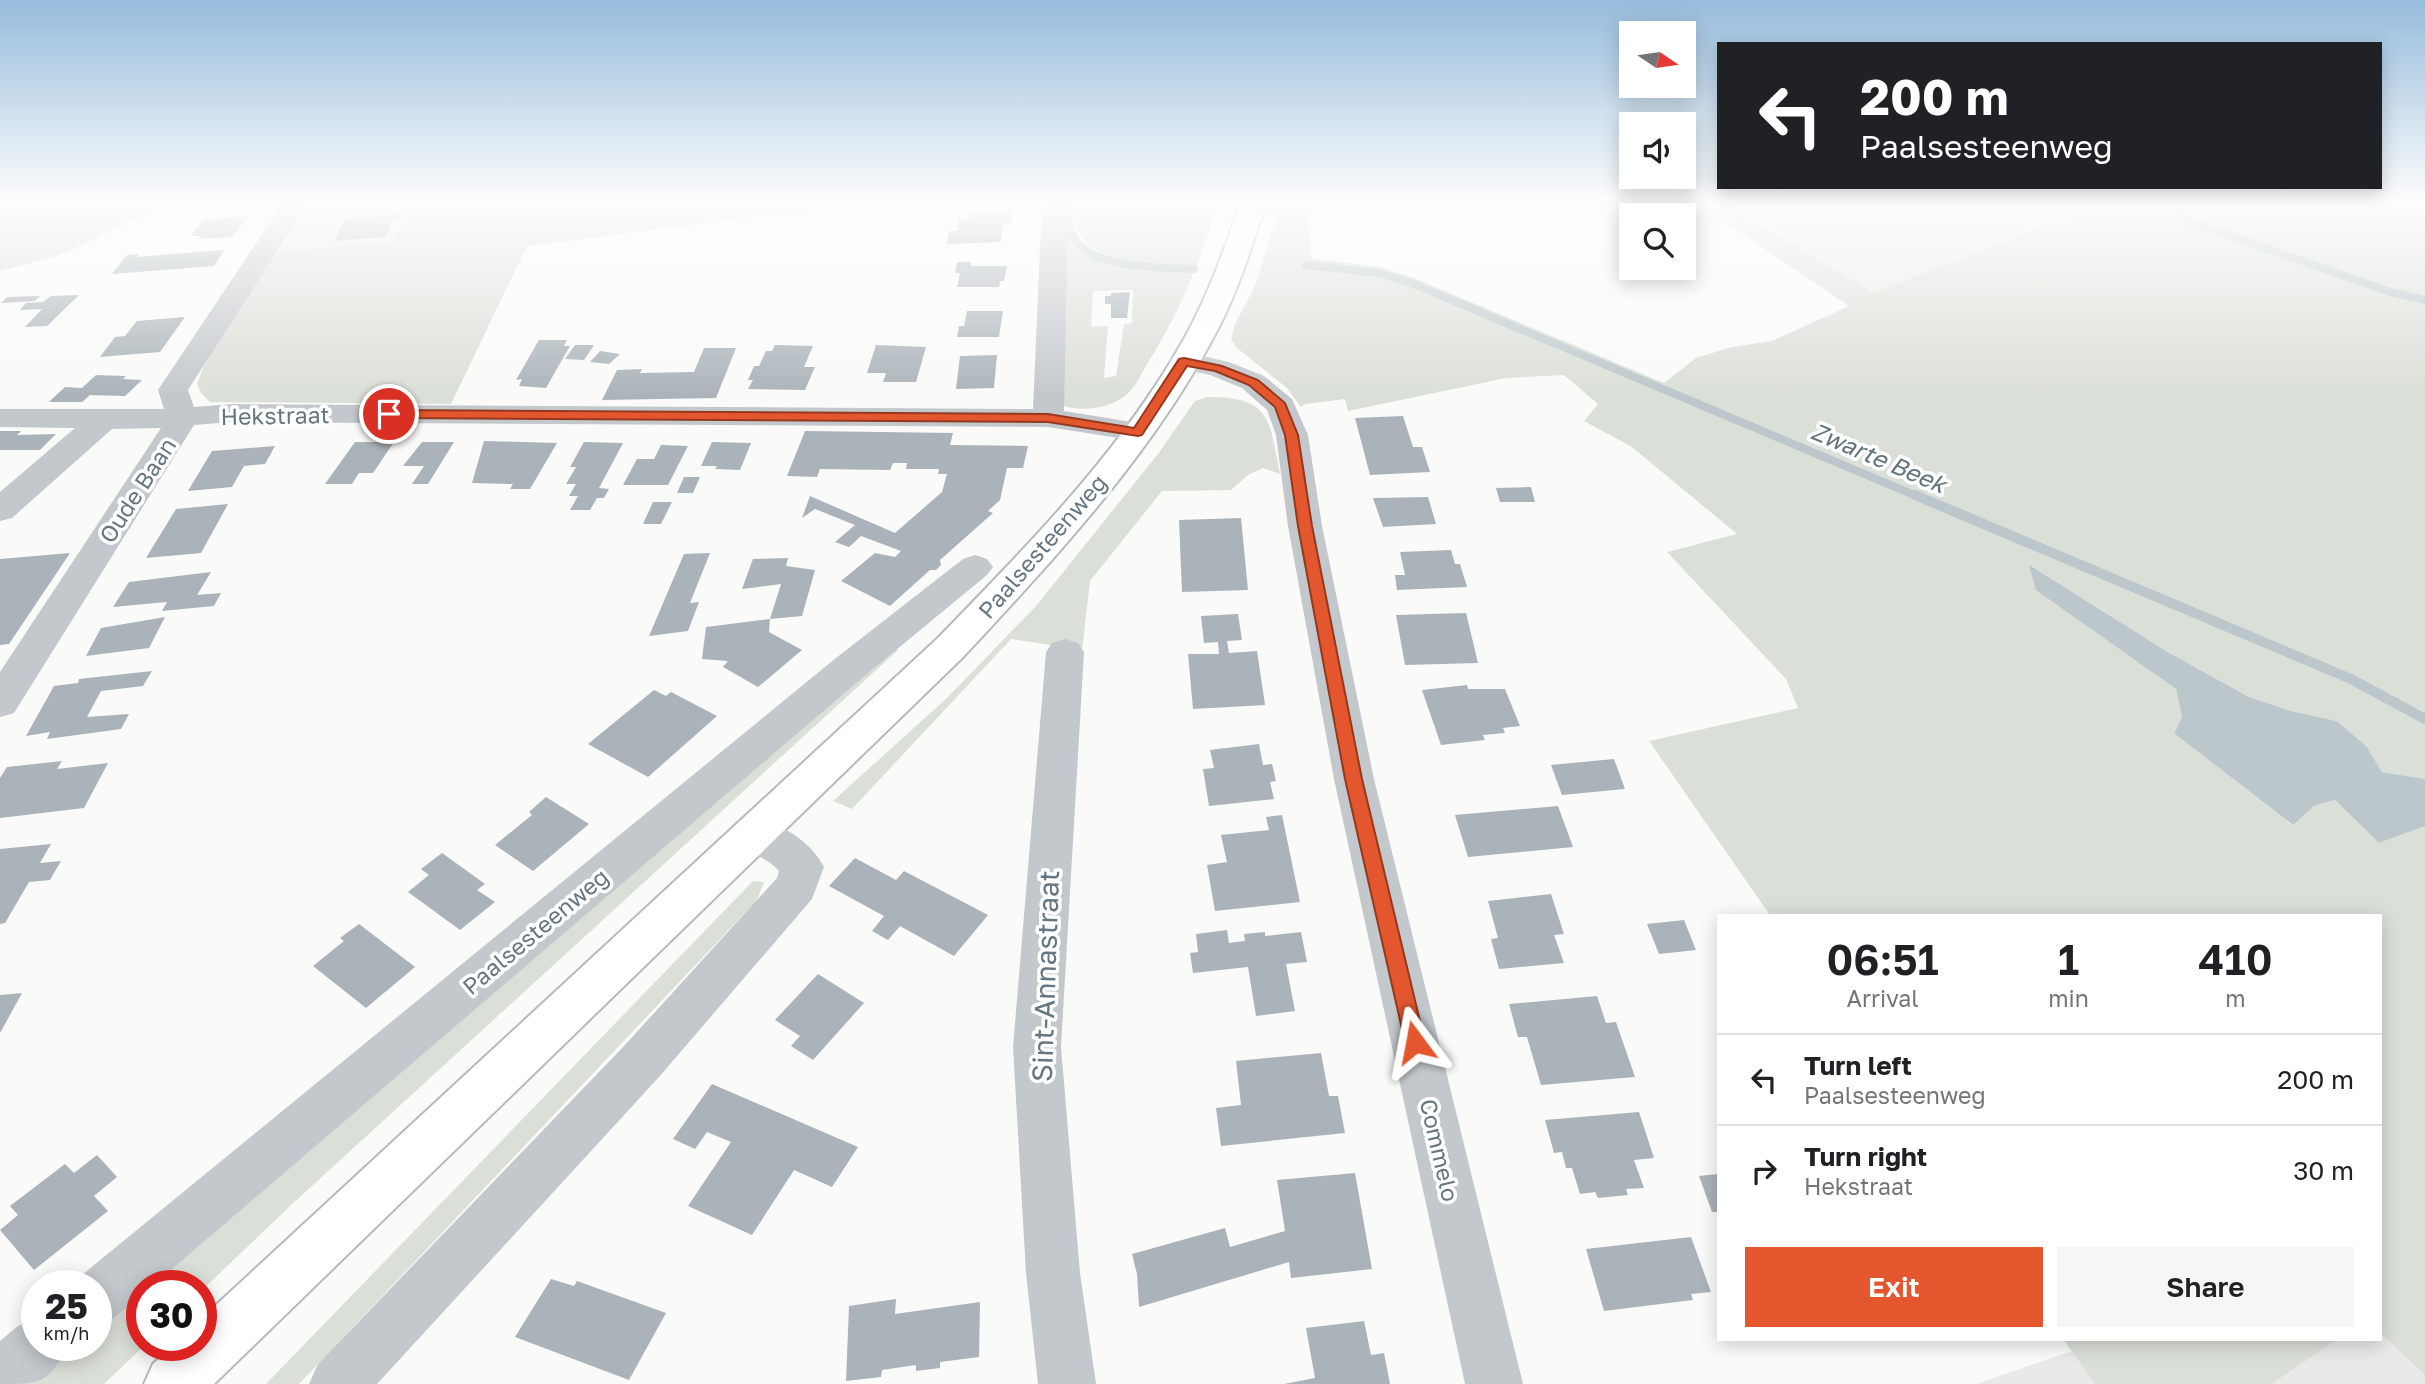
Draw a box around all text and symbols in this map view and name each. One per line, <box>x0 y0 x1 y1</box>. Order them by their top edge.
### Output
north arrow <box>1619 21 1696 98</box>
map controls <box>1619 21 1696 280</box>
text: 200 m <box>1860 67 2009 126</box>
icon: left <box>1745 70 1836 161</box>
button: sound <box>1619 112 1696 189</box>
text: Paalsesteenweg <box>1860 127 2113 165</box>
button: search <box>1619 203 1696 280</box>
pin <box>359 384 419 444</box>
icon: arrive <box>370 395 408 433</box>
street label: Hekstraat <box>220 400 330 430</box>
water label: Zwarte Beek <box>1807 416 1953 499</box>
street label: Oude Baan <box>93 432 181 548</box>
street label: Paalsesteenweg <box>972 468 1112 624</box>
street label: Paalsesteenweg <box>456 862 614 1000</box>
street label: Sint-Annastraat <box>1025 870 1065 1082</box>
text: 06:51 <box>1826 934 1939 984</box>
text: 1 <box>2058 934 2079 984</box>
text: 410 <box>2198 934 2273 984</box>
text: Arrival <box>1847 984 1919 1012</box>
text: min <box>2048 984 2089 1012</box>
text: m <box>2225 984 2246 1012</box>
position arrow <box>1378 1005 1452 1079</box>
text: Turn left <box>1804 1050 1912 1081</box>
icon: left <box>1745 1061 1783 1099</box>
text: 200 m <box>2277 1064 2354 1095</box>
text: Paalsesteenweg <box>1804 1081 1986 1109</box>
street label: Commelo <box>1415 1096 1465 1204</box>
text: Turn right <box>1804 1141 1927 1172</box>
icon: right <box>1745 1152 1783 1190</box>
text: 30 m <box>2293 1155 2354 1186</box>
text: Hekstraat <box>1804 1172 1913 1200</box>
button: Exit <box>1745 1247 2043 1327</box>
button: Share <box>2057 1247 2354 1327</box>
speed limit sign: 30 <box>126 1270 217 1361</box>
text: 25 <box>45 1285 88 1327</box>
text: km/h <box>44 1322 89 1344</box>

